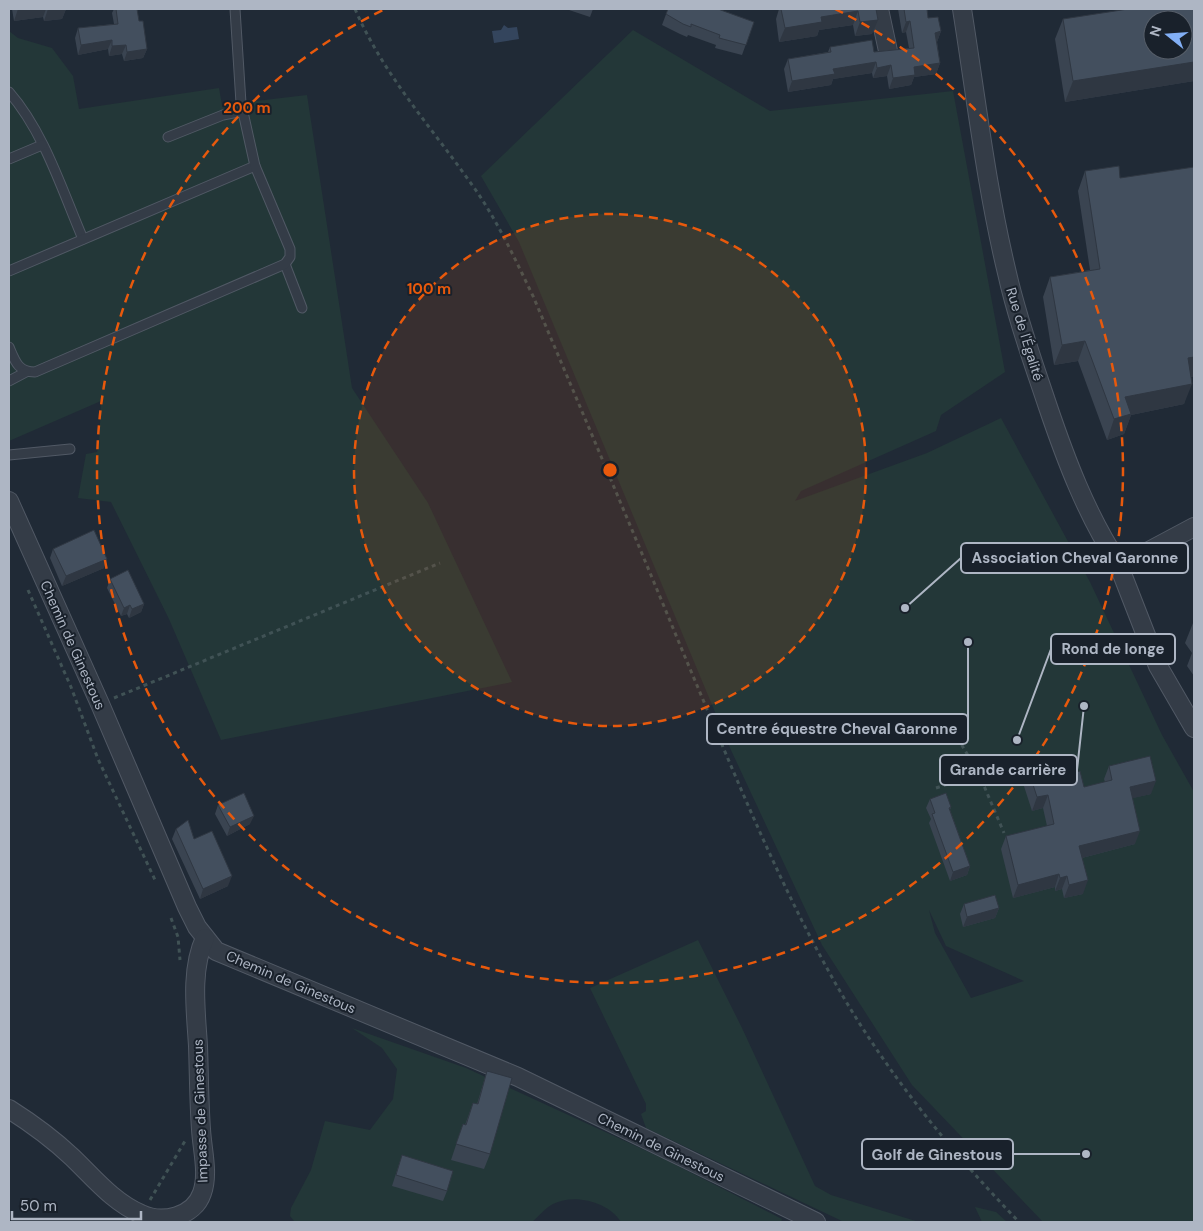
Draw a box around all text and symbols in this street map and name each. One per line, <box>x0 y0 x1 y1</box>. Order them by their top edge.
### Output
north arrow <box>1143 10 1193 60</box>
text: N <box>1145 24 1166 39</box>
text: 200 m <box>223 98 271 118</box>
text: 100 m <box>407 279 451 299</box>
street label: Rue de l'Égalité <box>1002 285 1048 383</box>
centre of rings <box>601 461 619 479</box>
callout: Association Cheval Garonne <box>961 543 1188 573</box>
text: Association Cheval Garonne <box>972 548 1178 568</box>
street label: Chemin de Ginestous <box>36 578 110 712</box>
callout: Rond de longe <box>1051 634 1175 664</box>
text: Rond de longe <box>1061 639 1165 659</box>
callout: Centre équestre Cheval Garonne <box>707 714 968 744</box>
text: Centre équestre Cheval Garonne <box>717 719 957 739</box>
callout: Grande carrière <box>940 755 1077 785</box>
text: Grande carrière <box>950 760 1066 780</box>
street label: Chemin de Ginestous <box>223 946 359 1018</box>
street label: Impasse de Ginestous <box>188 1039 212 1183</box>
street label: Chemin de Ginestous <box>594 1108 728 1186</box>
callout: Golf de Ginestous <box>862 1139 1013 1169</box>
text: Golf de Ginestous <box>872 1145 1002 1165</box>
scale bar <box>12 1188 141 1220</box>
text: 50 m <box>20 1196 57 1216</box>

